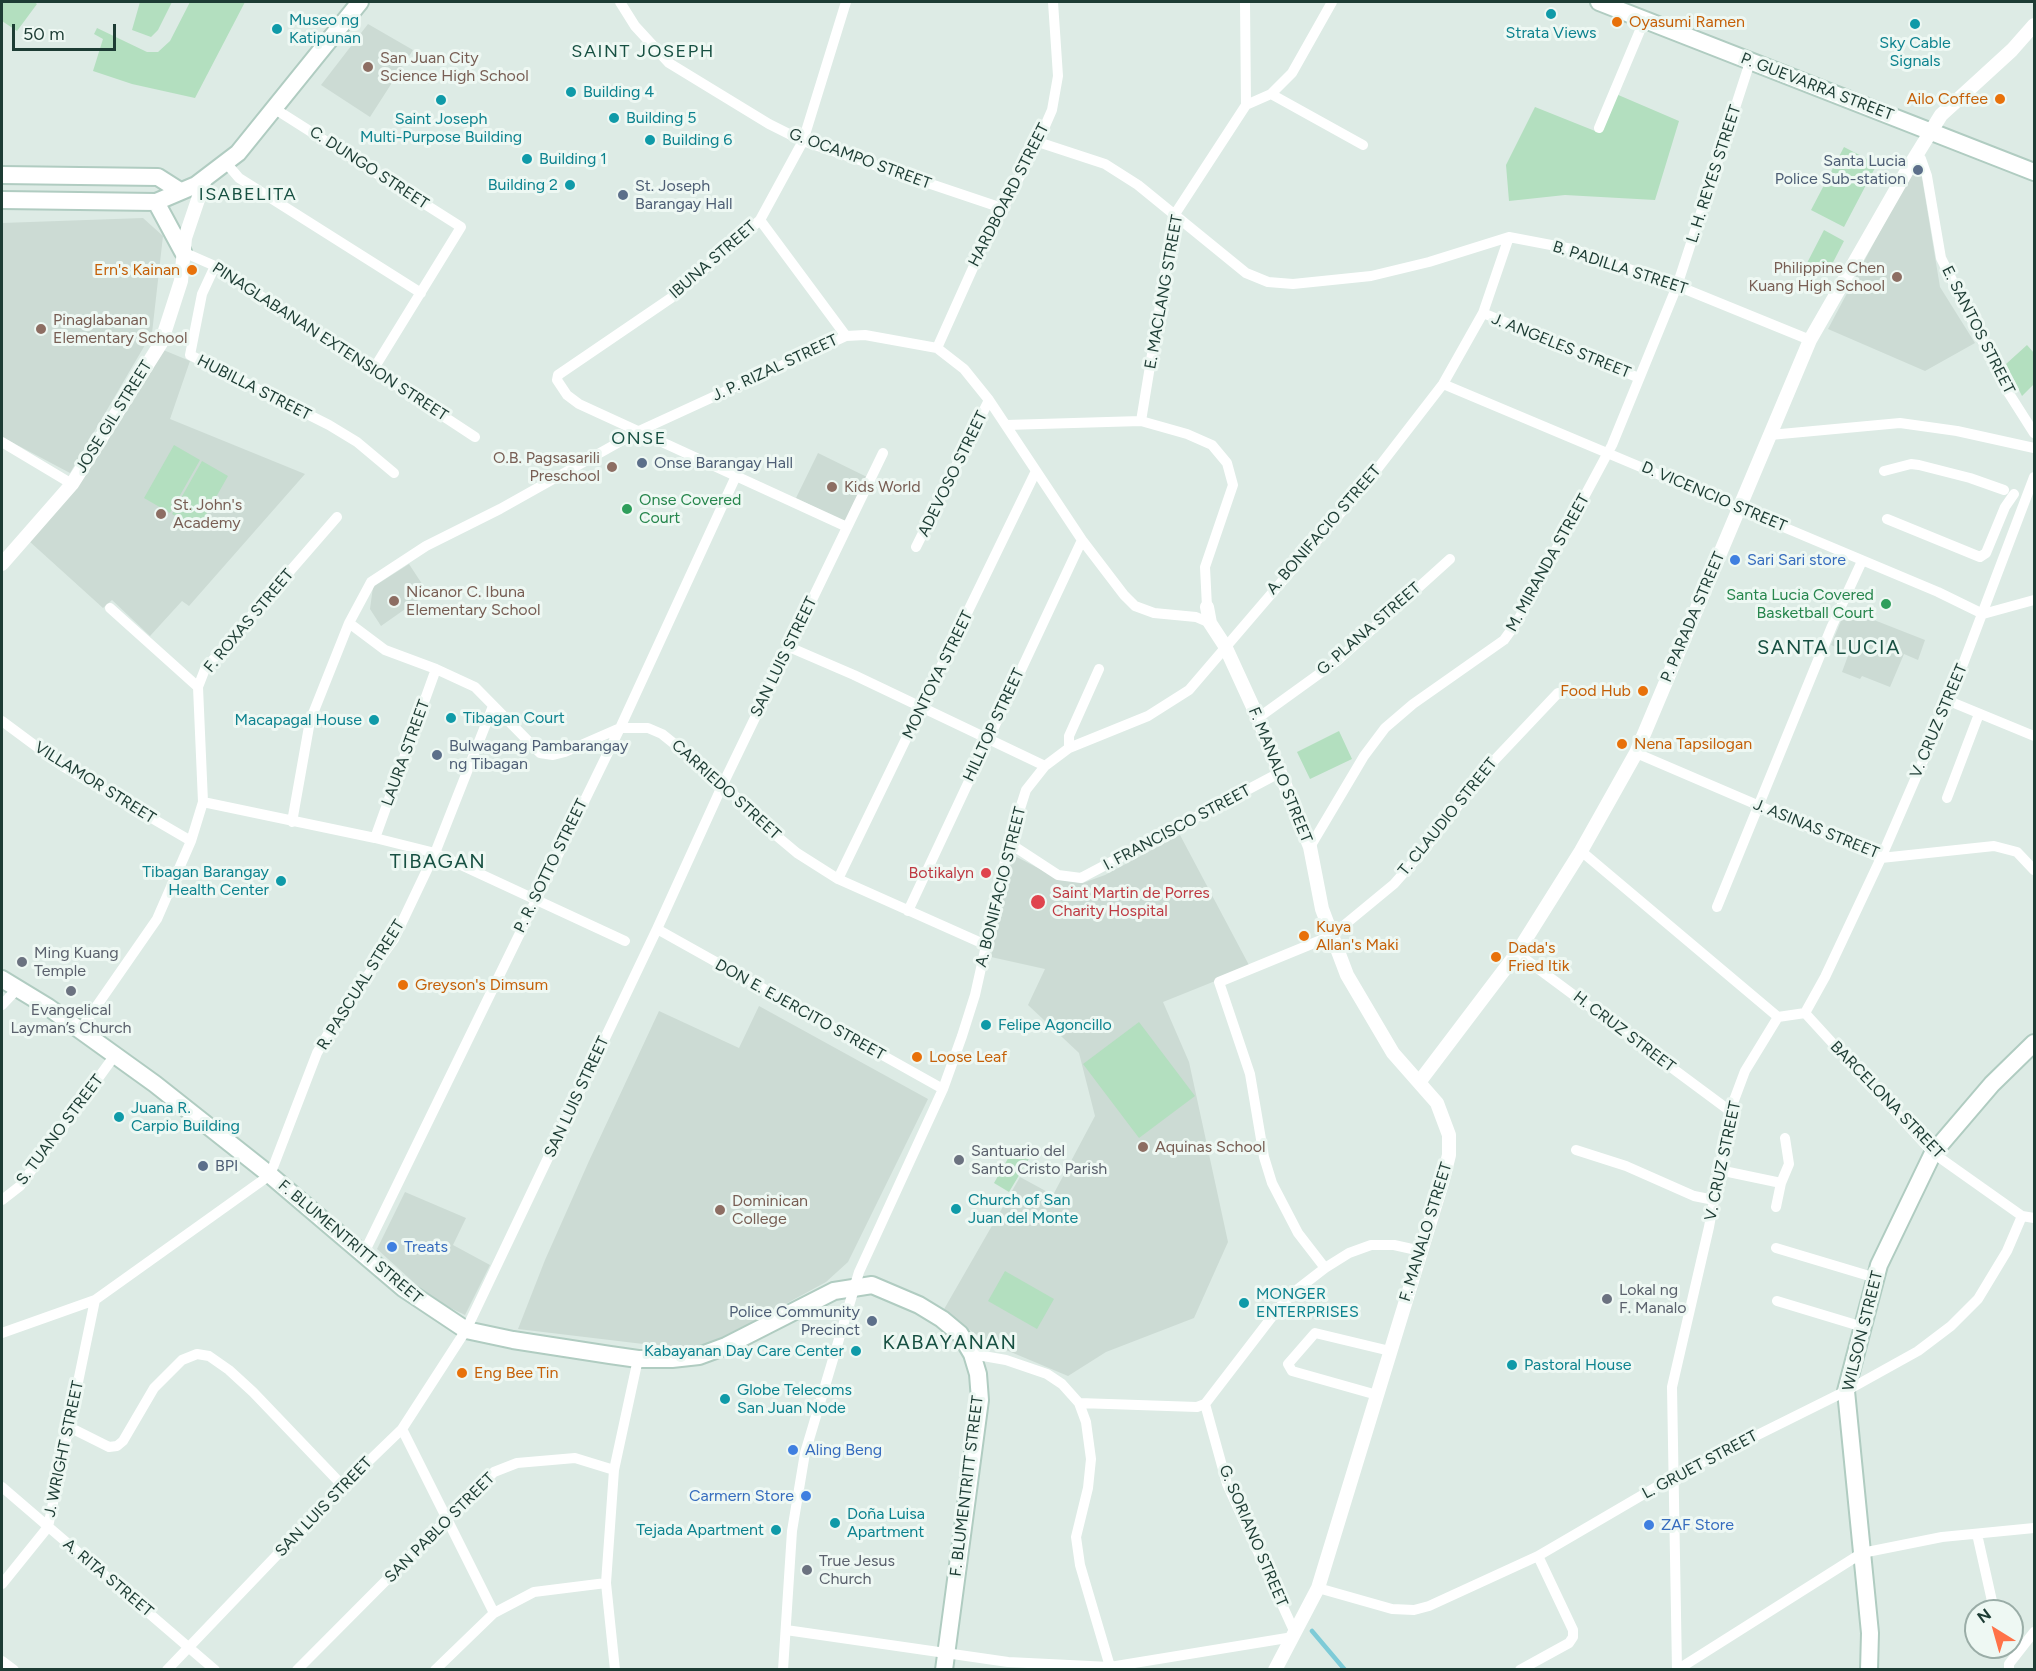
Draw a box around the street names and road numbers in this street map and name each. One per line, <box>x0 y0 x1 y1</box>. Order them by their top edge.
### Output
street label: P. GUEVARRA STREET <box>1738 49 1896 125</box>
street label: L. H. REYES STREET <box>1683 103 1745 245</box>
street label: HARDBOARD STREET <box>965 120 1053 270</box>
street label: C. DUNGO STREET <box>306 122 432 214</box>
street label: G. OCAMPO STREET <box>786 124 934 194</box>
street label: E. MACLANG STREET <box>1141 213 1187 371</box>
street label: IBUNA STREET <box>666 217 760 303</box>
street label: B. PADILLA STREET <box>1550 237 1690 299</box>
street label: PINAGLABANAN EXTENSION STREET <box>209 258 451 426</box>
street label: E. SANTOS STREET <box>1937 263 2019 397</box>
street label: J. ANGELES STREET <box>1489 309 1633 383</box>
street label: J. P. RIZAL STREET <box>709 331 841 405</box>
street label: HUBILLA STREET <box>194 351 314 425</box>
street label: JOSE GIL STREET <box>72 357 156 477</box>
street label: ADEVOSO STREET <box>914 408 992 540</box>
street label: D. VICENCIO STREET <box>1639 458 1789 536</box>
street label: A. BONIFACIO STREET <box>1263 461 1385 599</box>
street label: M. MIRANDA STREET <box>1502 491 1594 635</box>
street label: P. PARADA STREET <box>1657 549 1729 685</box>
street label: F. ROXAS STREET <box>200 565 298 677</box>
street label: G. PLANA STREET <box>1313 579 1425 679</box>
street label: SAN LUIS STREET <box>747 594 821 720</box>
street label: MONTOYA STREET <box>899 608 977 742</box>
street label: V. CRUZ STREET <box>1906 661 1972 781</box>
street label: HILLTOP STREET <box>959 665 1029 785</box>
street label: LAURA STREET <box>378 697 434 809</box>
street label: F. MANALO STREET <box>1244 704 1316 846</box>
street label: CARRIEDO STREET <box>668 736 784 844</box>
street label: VILLAMOR STREET <box>31 738 159 828</box>
street label: T. CLAUDIO STREET <box>1395 754 1501 880</box>
street label: I. FRANCISCO STREET <box>1100 781 1254 875</box>
street label: J. ASINAS STREET <box>1750 795 1882 863</box>
street label: P. R. SOTTO STREET <box>510 796 592 936</box>
street label: A. BONIFACIO STREET <box>972 805 1030 969</box>
street label: R. PASCUAL STREET <box>313 916 409 1054</box>
street label: DON E. EJERCITO STREET <box>712 955 888 1065</box>
street label: H. CRUZ STREET <box>1569 987 1679 1077</box>
street label: SAN LUIS STREET <box>541 1033 613 1161</box>
street label: BARCELONA STREET <box>1826 1037 1948 1163</box>
street label: S. TUANO STREET <box>12 1071 108 1189</box>
street label: V. CRUZ STREET <box>1701 1099 1745 1223</box>
street label: F. MANALO STREET <box>1396 1160 1456 1304</box>
street label: F. BLUMENTRITT STREET <box>274 1176 426 1308</box>
street label: WILSON STREET <box>1839 1269 1887 1393</box>
street label: J. WRIGHT STREET <box>40 1379 88 1519</box>
street label: F. BLUMENTRITT STREET <box>946 1395 988 1577</box>
street label: L. GRUET STREET <box>1639 1427 1761 1503</box>
street label: SAN LUIS STREET <box>272 1453 376 1561</box>
street label: G. SORIANO STREET <box>1214 1462 1292 1610</box>
street label: SAN PABLO STREET <box>381 1469 499 1587</box>
street label: A. RITA STREET <box>59 1535 157 1621</box>

